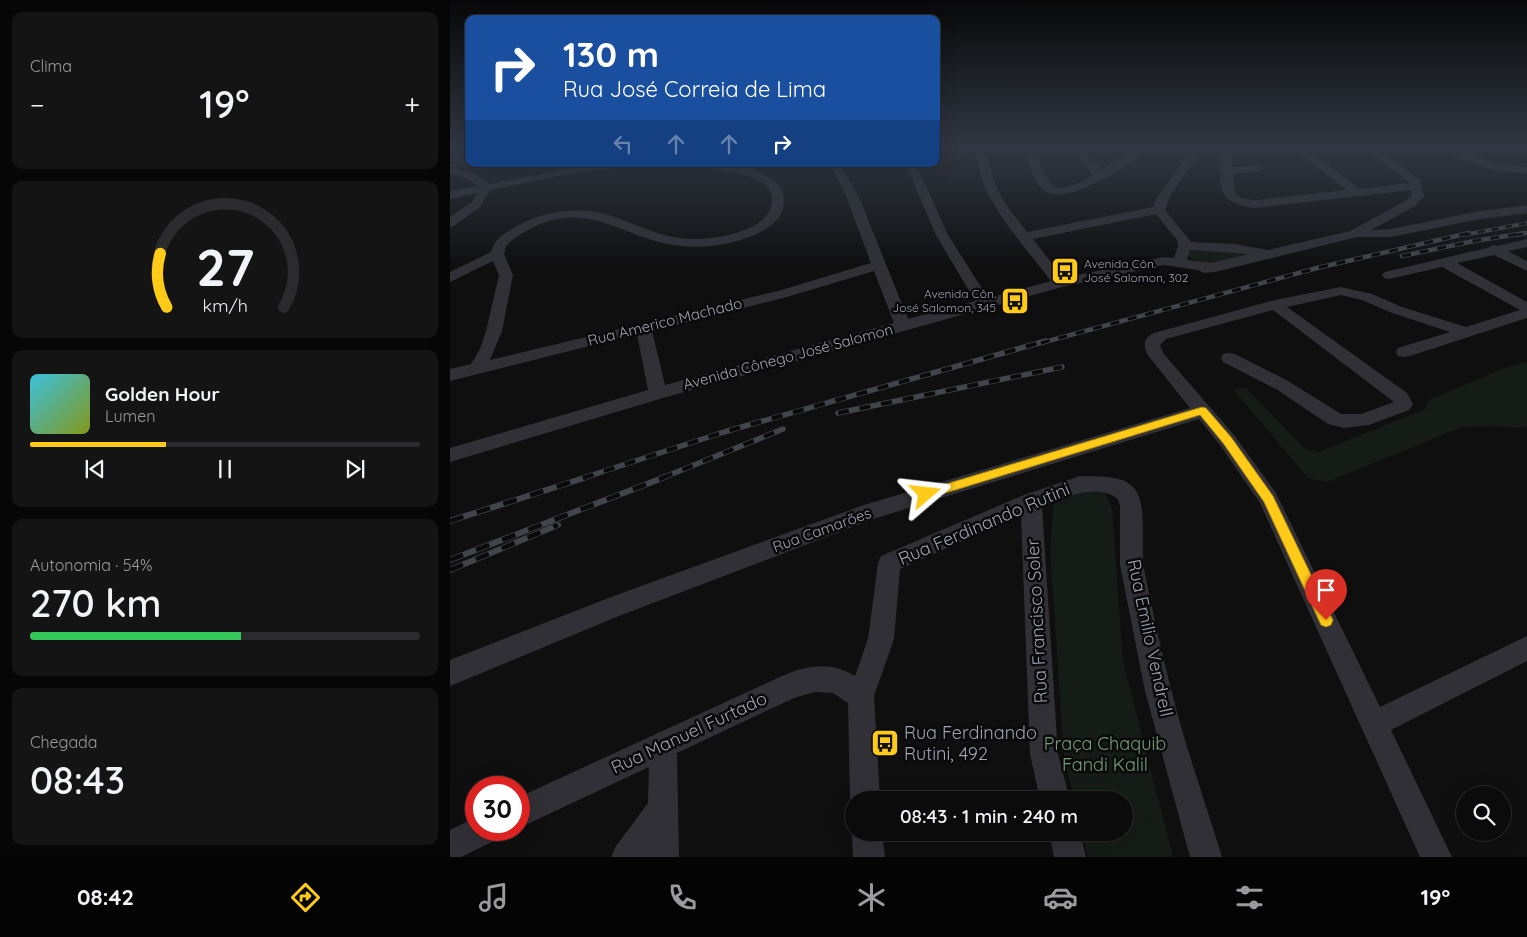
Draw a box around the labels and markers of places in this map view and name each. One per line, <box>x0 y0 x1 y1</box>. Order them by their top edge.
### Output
bus stop icon: Avenida Côn. José Salomon, 302 <box>1050 256 1080 286</box>
place label: Avenida Côn. José Salomon, 302 <box>1084 256 1189 285</box>
place label: Avenida Côn. José Salomon, 345 <box>892 286 996 315</box>
bus stop icon: Avenida Côn. José Salomon, 345 <box>1000 286 1030 316</box>
pin <box>1305 569 1347 620</box>
place label: Rua Ferdinando Rutini, 492 <box>904 721 1037 765</box>
bus stop icon: Rua Ferdinando Rutini, 492 <box>870 728 900 758</box>

